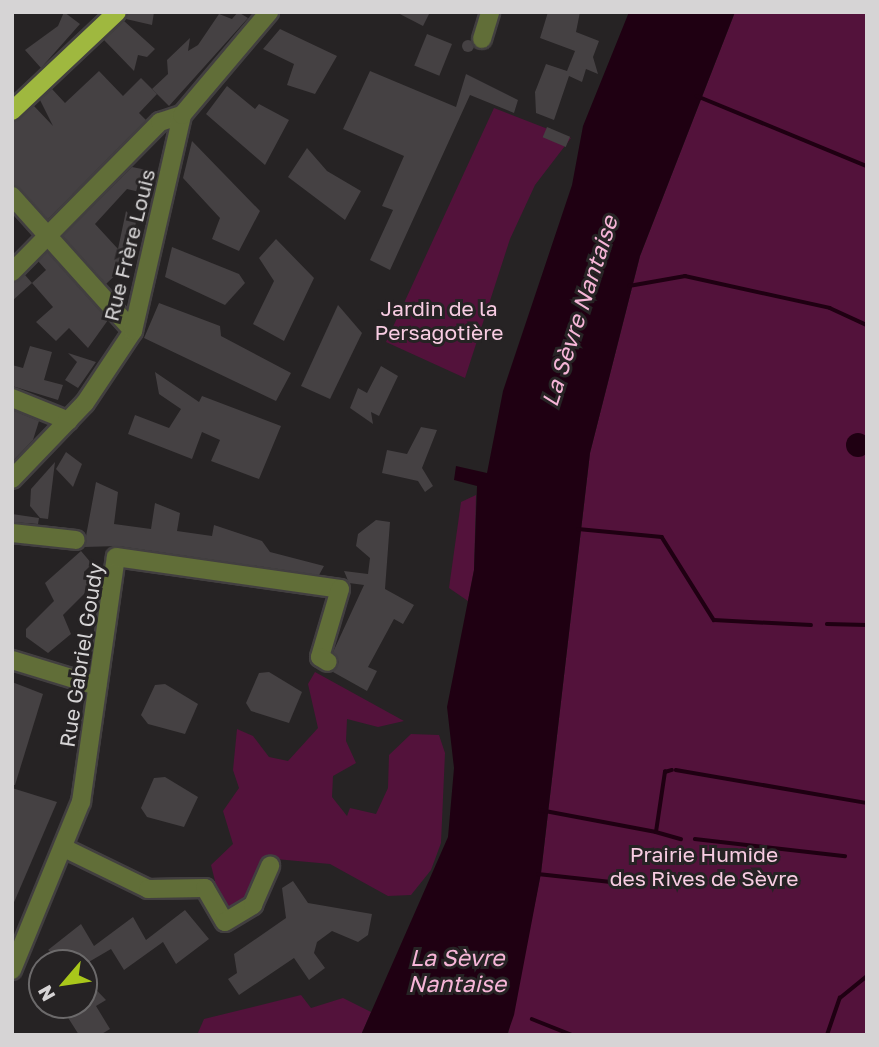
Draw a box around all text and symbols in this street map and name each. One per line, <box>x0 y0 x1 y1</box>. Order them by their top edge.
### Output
street label: Rue Frère Louis <box>98 166 160 324</box>
water label: La Sèvre Nantaise <box>535 212 623 410</box>
park label: Jardin de la Persagotière <box>375 295 503 345</box>
street label: Rue Gabriel Goudy <box>54 561 108 749</box>
park label: Prairie Humide des Rives de Sèvre <box>610 841 798 891</box>
water label: La Sèvre Nantaise <box>408 943 506 997</box>
north arrow <box>28 949 98 1019</box>
text: N <box>32 982 60 1005</box>

